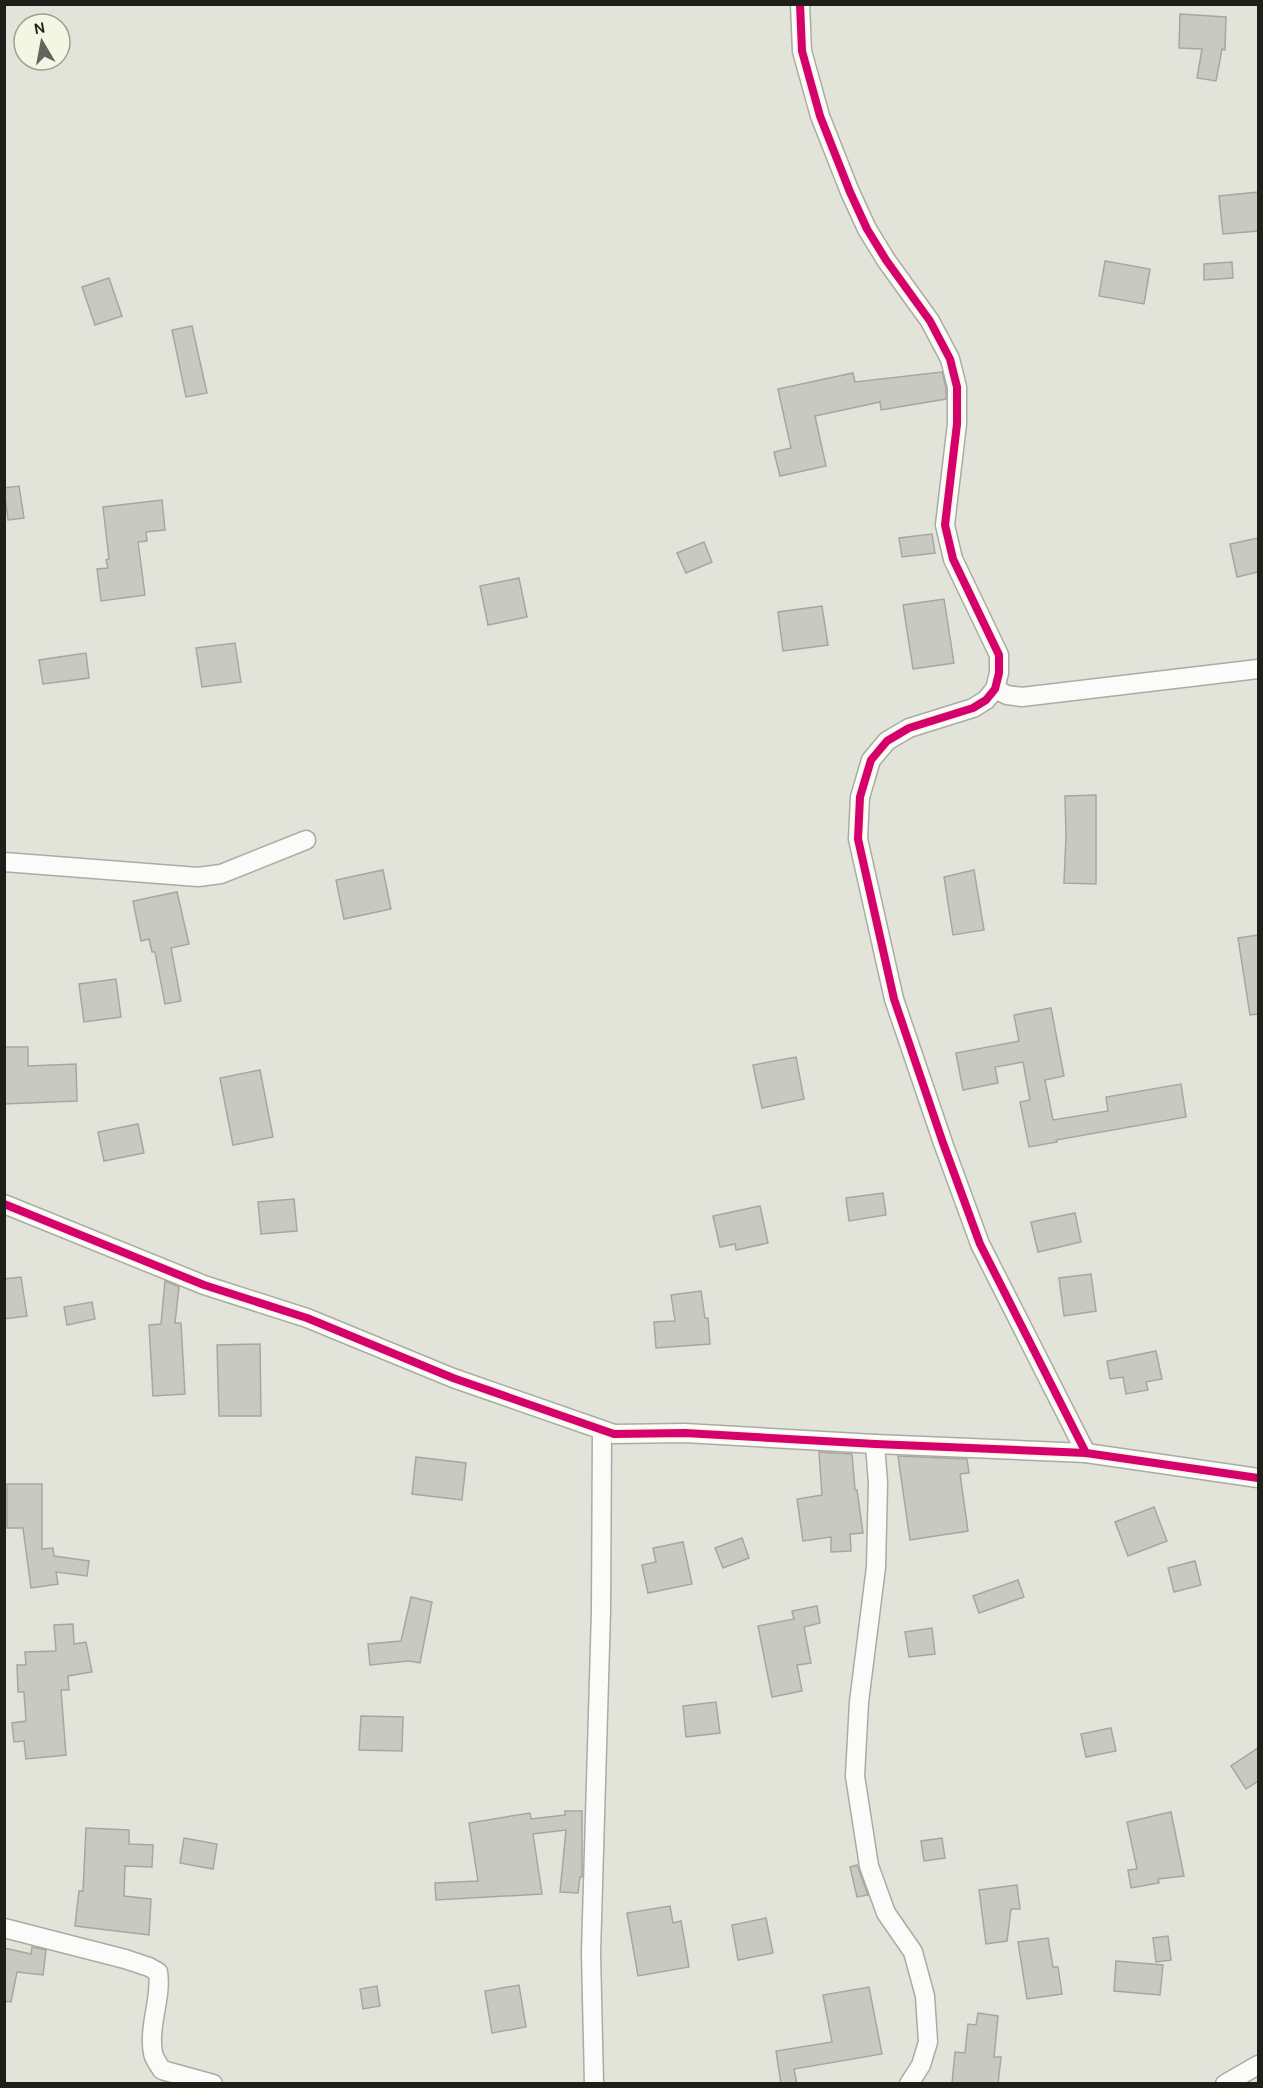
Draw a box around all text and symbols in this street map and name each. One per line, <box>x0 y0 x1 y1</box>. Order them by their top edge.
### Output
north arrow <box>12 12 72 72</box>
text: N <box>32 17 47 38</box>

